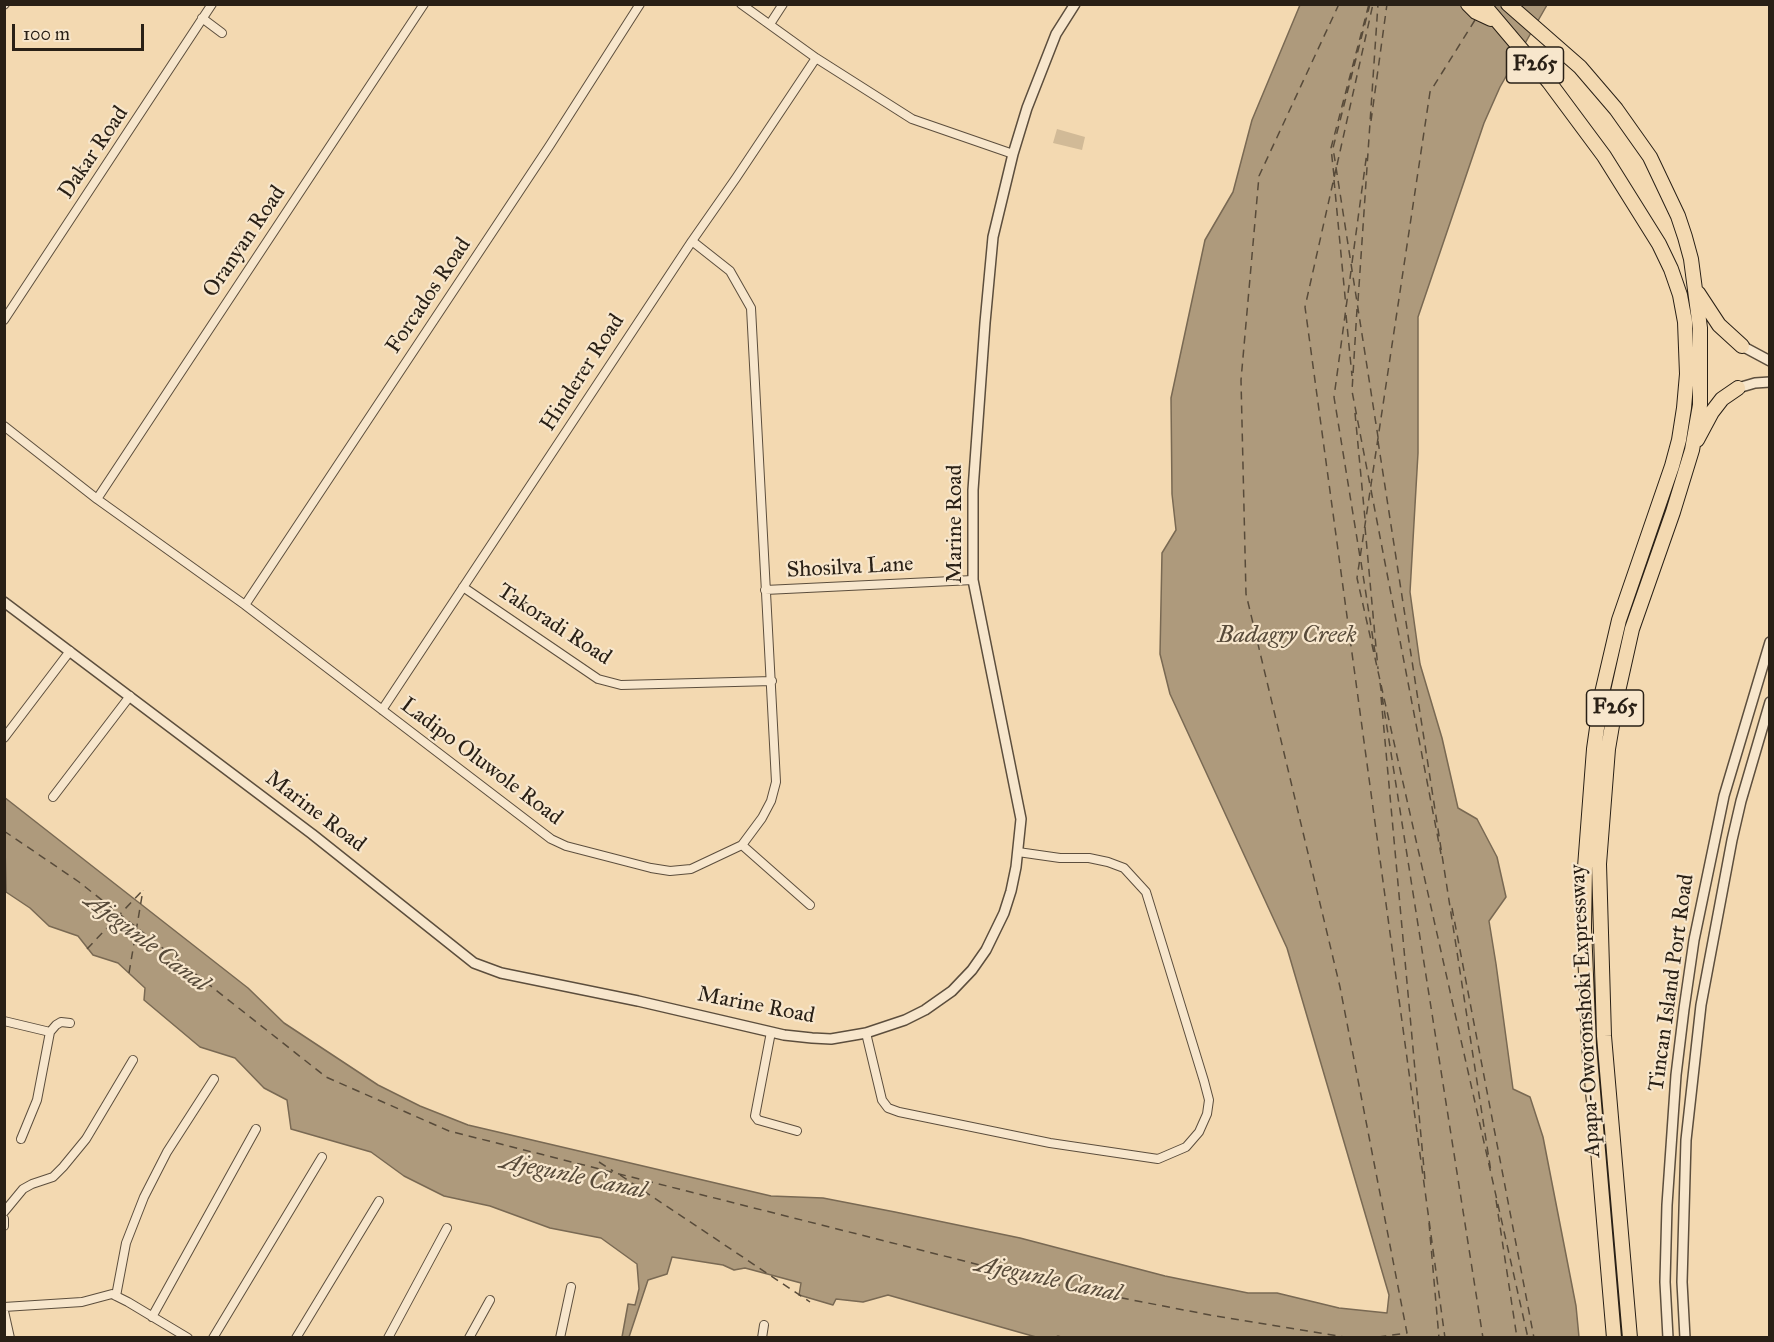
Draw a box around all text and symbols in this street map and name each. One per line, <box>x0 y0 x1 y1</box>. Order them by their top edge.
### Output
scale bar <box>15 12 147 50</box>
text: 100 m <box>23 23 70 45</box>
road number: F265 <box>1506 47 1564 83</box>
street label: Dakar Road <box>53 102 135 204</box>
street label: Oranyan Road <box>198 181 292 303</box>
street label: Forcados Road <box>381 233 477 359</box>
street label: Hinderer Road <box>535 309 631 437</box>
street label: Marine Road <box>943 465 969 583</box>
street label: Shosilva Lane <box>786 551 914 585</box>
street label: Takoradi Road <box>492 578 616 672</box>
water label: Badagry Creek <box>1217 622 1357 650</box>
road number: F265 <box>1586 690 1644 726</box>
street label: Ladipo Oluwole Road <box>395 692 567 832</box>
street label: Marine Road <box>260 766 370 858</box>
street label: Apapa-Oworonshoki Expressway <box>1565 864 1607 1158</box>
street label: Tincan Island Port Road <box>1644 873 1700 1093</box>
water label: Ajegunle Canal <box>78 887 214 999</box>
street label: Marine Road <box>695 982 817 1030</box>
water label: Ajegunle Canal <box>498 1148 648 1206</box>
water label: Ajegunle Canal <box>973 1251 1123 1309</box>

